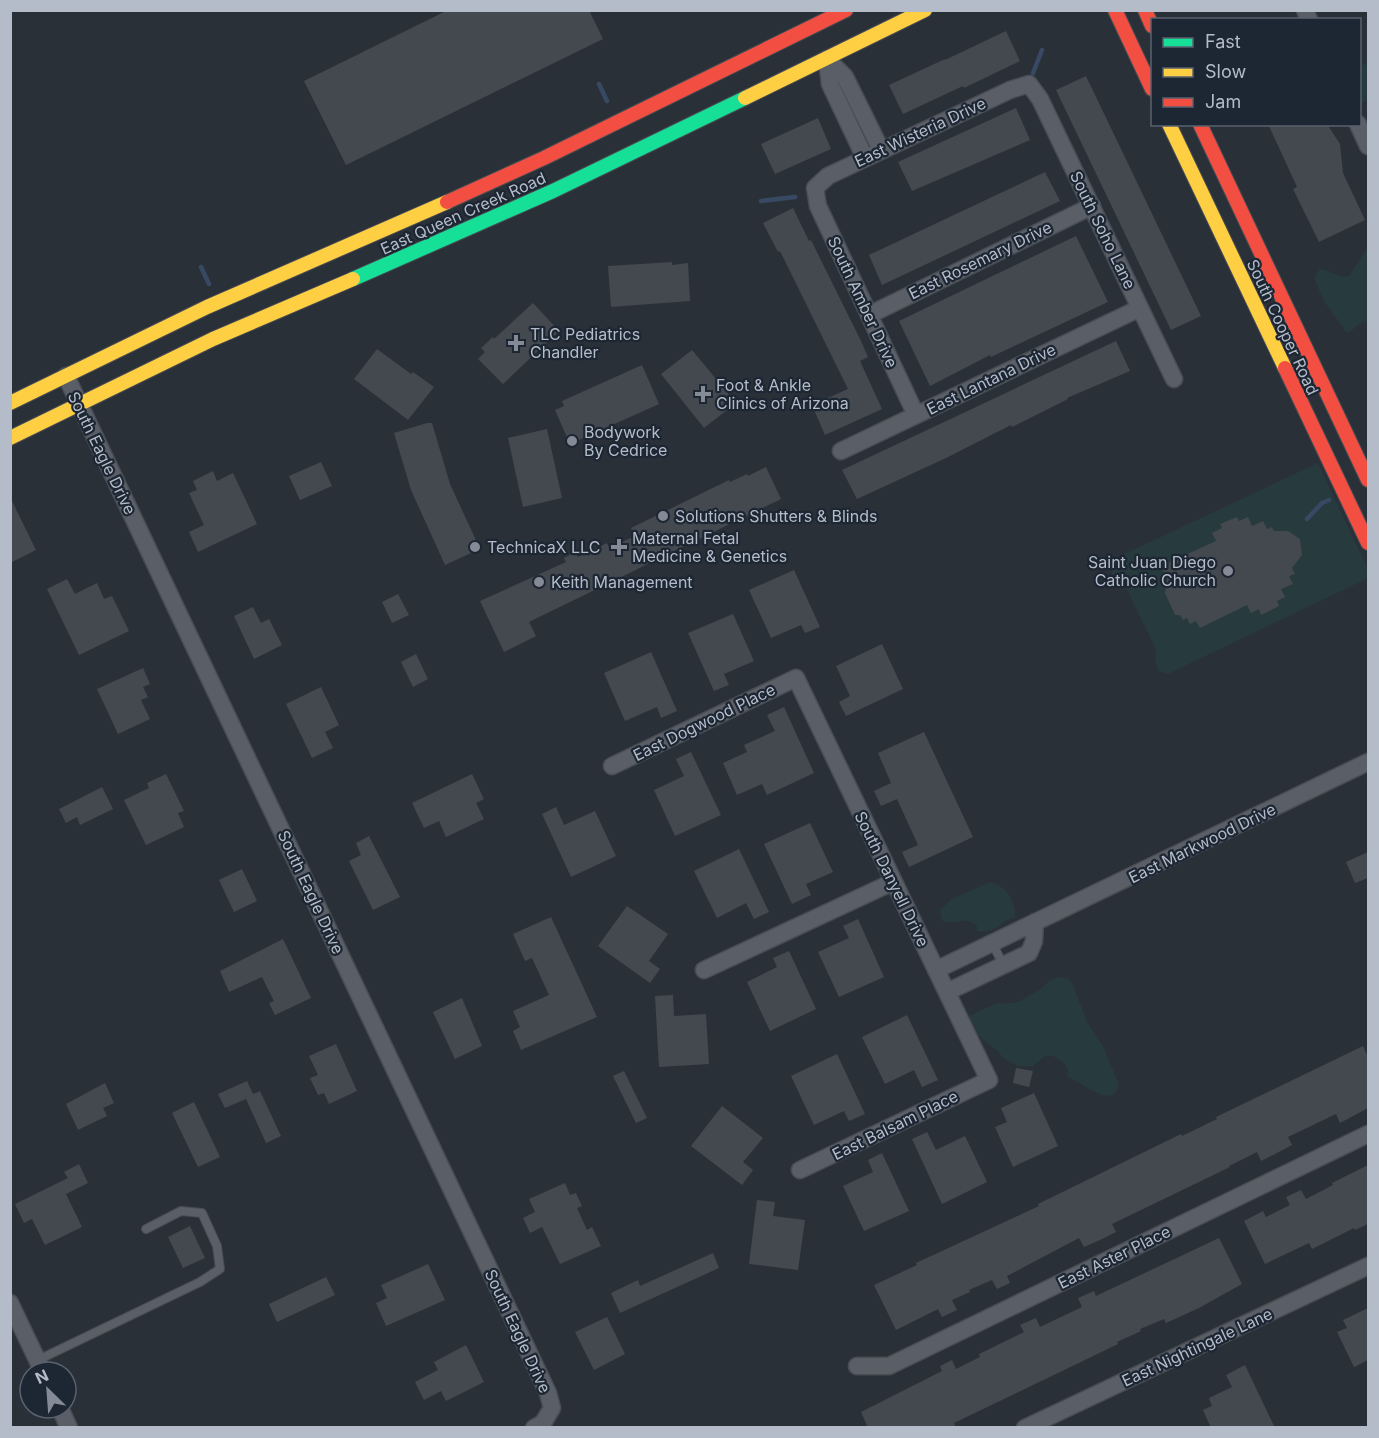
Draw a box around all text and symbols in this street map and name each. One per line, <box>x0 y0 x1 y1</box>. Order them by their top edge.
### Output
legend <box>1151 18 1361 126</box>
text: Fast <box>1205 31 1241 52</box>
text: Slow <box>1205 61 1246 82</box>
text: Jam <box>1205 91 1241 112</box>
street label: East Wisteria Drive <box>851 93 989 171</box>
street label: East Queen Creek Road <box>377 167 549 259</box>
street label: South Soho Lane <box>1066 168 1140 292</box>
street label: East Rosemary Drive <box>905 217 1055 303</box>
street label: South Amber Drive <box>824 233 902 371</box>
street label: South Cooper Road <box>1243 256 1323 398</box>
place label: TLC Pediatrics Chandler <box>530 324 640 362</box>
marker: TLC Pediatrics Chandler <box>507 334 525 352</box>
street label: East Lantana Drive <box>923 339 1059 419</box>
place label: Foot & Ankle Clinics of Arizona <box>716 375 849 413</box>
marker: Foot & Ankle Clinics of Arizona <box>694 385 712 403</box>
street label: South Eagle Drive <box>64 388 140 518</box>
place label: Bodywork By Cedrice <box>584 422 667 460</box>
marker: Bodywork By Cedrice <box>565 434 579 448</box>
place label: Solutions Shutters & Blinds <box>675 506 877 526</box>
marker: Solutions Shutters & Blinds <box>656 509 670 523</box>
place label: Maternal Fetal Medicine & Genetics <box>632 528 787 566</box>
place label: TechnicaX LLC <box>487 537 600 557</box>
marker: Maternal Fetal Medicine & Genetics <box>610 538 628 556</box>
marker: TechnicaX LLC <box>468 540 482 554</box>
place label: Saint Juan Diego Catholic Church <box>1088 552 1216 590</box>
marker: Saint Juan Diego Catholic Church <box>1221 564 1235 578</box>
place label: Keith Management <box>551 572 693 592</box>
marker: Keith Management <box>532 575 546 589</box>
street label: East Dogwood Place <box>630 679 778 765</box>
street label: East Markwood Drive <box>1125 799 1279 887</box>
street label: South Danyell Drive <box>851 808 933 950</box>
street label: South Eagle Drive <box>274 827 348 957</box>
street label: East Balsam Place <box>829 1086 961 1164</box>
street label: East Aster Place <box>1054 1221 1174 1293</box>
street label: South Eagle Drive <box>481 1266 555 1396</box>
street label: East Nightingale Lane <box>1119 1303 1275 1391</box>
north arrow <box>18 1360 78 1420</box>
text: N <box>32 1365 51 1388</box>

